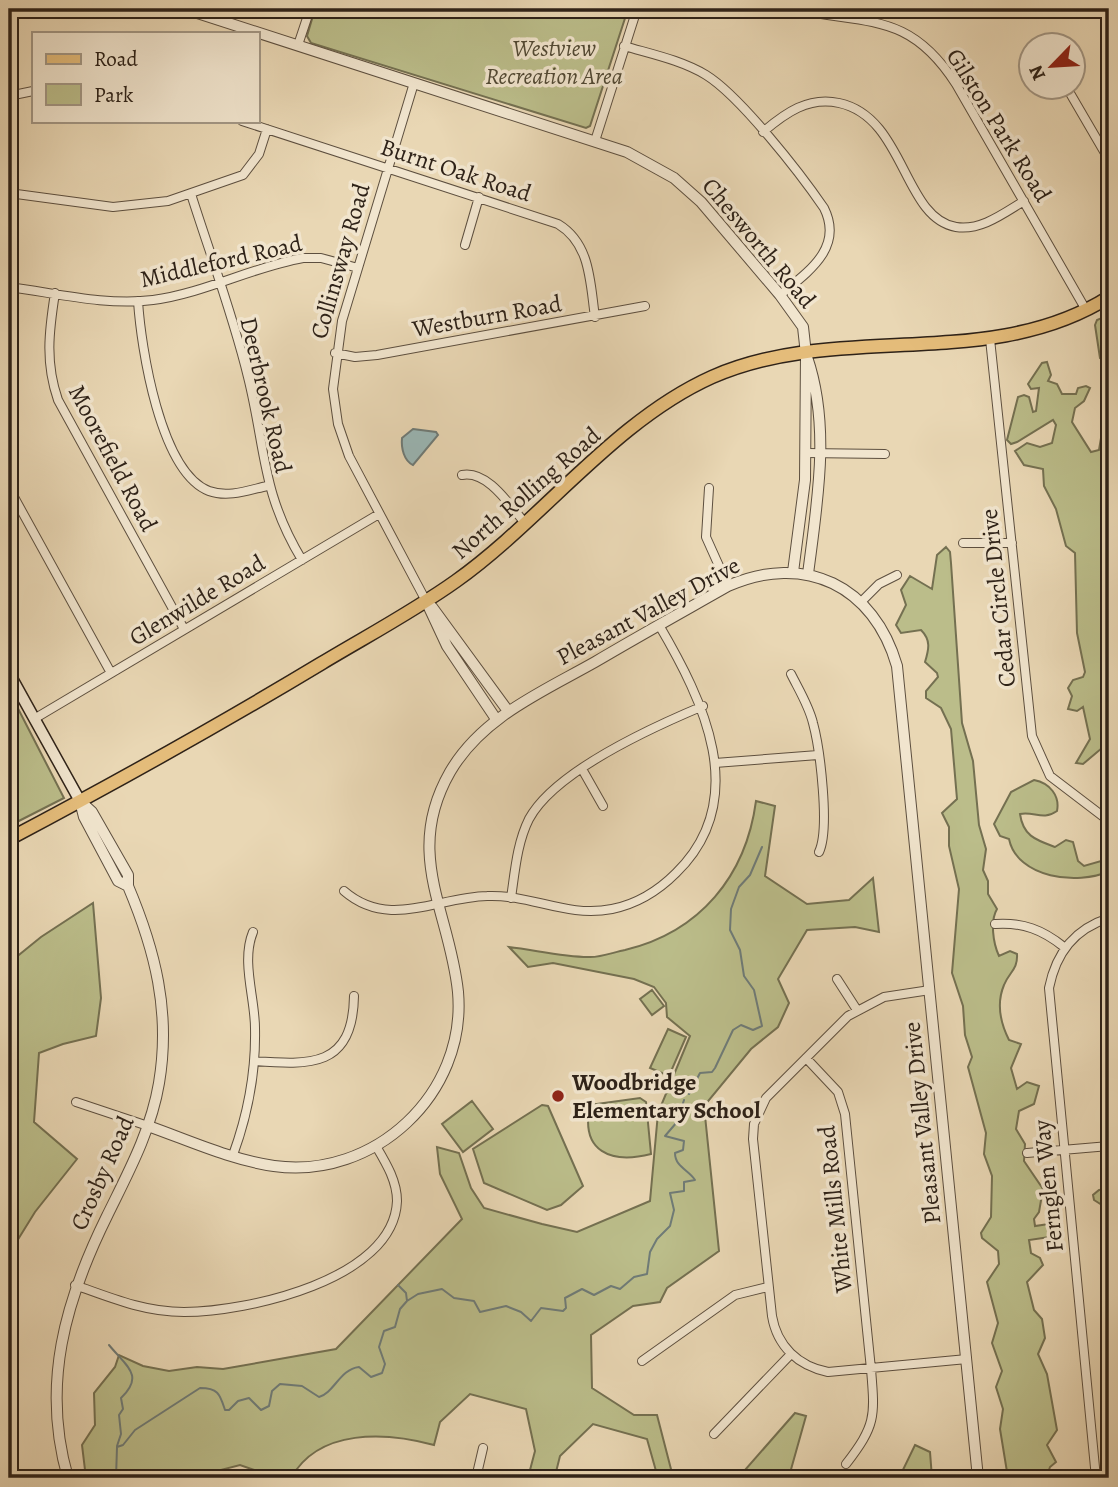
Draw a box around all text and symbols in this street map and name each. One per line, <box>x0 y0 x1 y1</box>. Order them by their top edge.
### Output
legend <box>32 32 259 122</box>
park label: Westview Recreation Area <box>485 32 623 92</box>
north arrow <box>1016 32 1086 102</box>
street label: Gilston Park Road <box>939 42 1059 208</box>
text: Road <box>94 45 138 73</box>
text: N <box>1023 61 1052 85</box>
text: Park <box>94 81 134 109</box>
street label: Burnt Oak Road <box>377 131 536 209</box>
street label: Chesworth Road <box>695 171 823 315</box>
street label: Collinsway Road <box>303 179 378 343</box>
street label: Middleford Road <box>137 227 305 295</box>
street label: Westburn Road <box>409 287 564 345</box>
street label: Deerbrook Road <box>232 314 300 476</box>
street label: Moorefield Road <box>61 379 165 537</box>
street label: North Rolling Road <box>445 419 607 567</box>
street label: Cedar Circle Drive <box>973 507 1023 689</box>
street label: Glenwilde Road <box>123 547 271 653</box>
street label: Pleasant Valley Drive <box>551 549 745 673</box>
street label: Pleasant Valley Drive <box>895 1020 949 1226</box>
place label: Woodbridge Elementary School <box>571 1066 761 1126</box>
marker: Woodbridge Elementary School <box>550 1088 566 1104</box>
street label: Crosby Road <box>63 1111 142 1235</box>
street label: Fernglen Way <box>1025 1118 1071 1254</box>
street label: White Mills Road <box>810 1124 860 1295</box>

